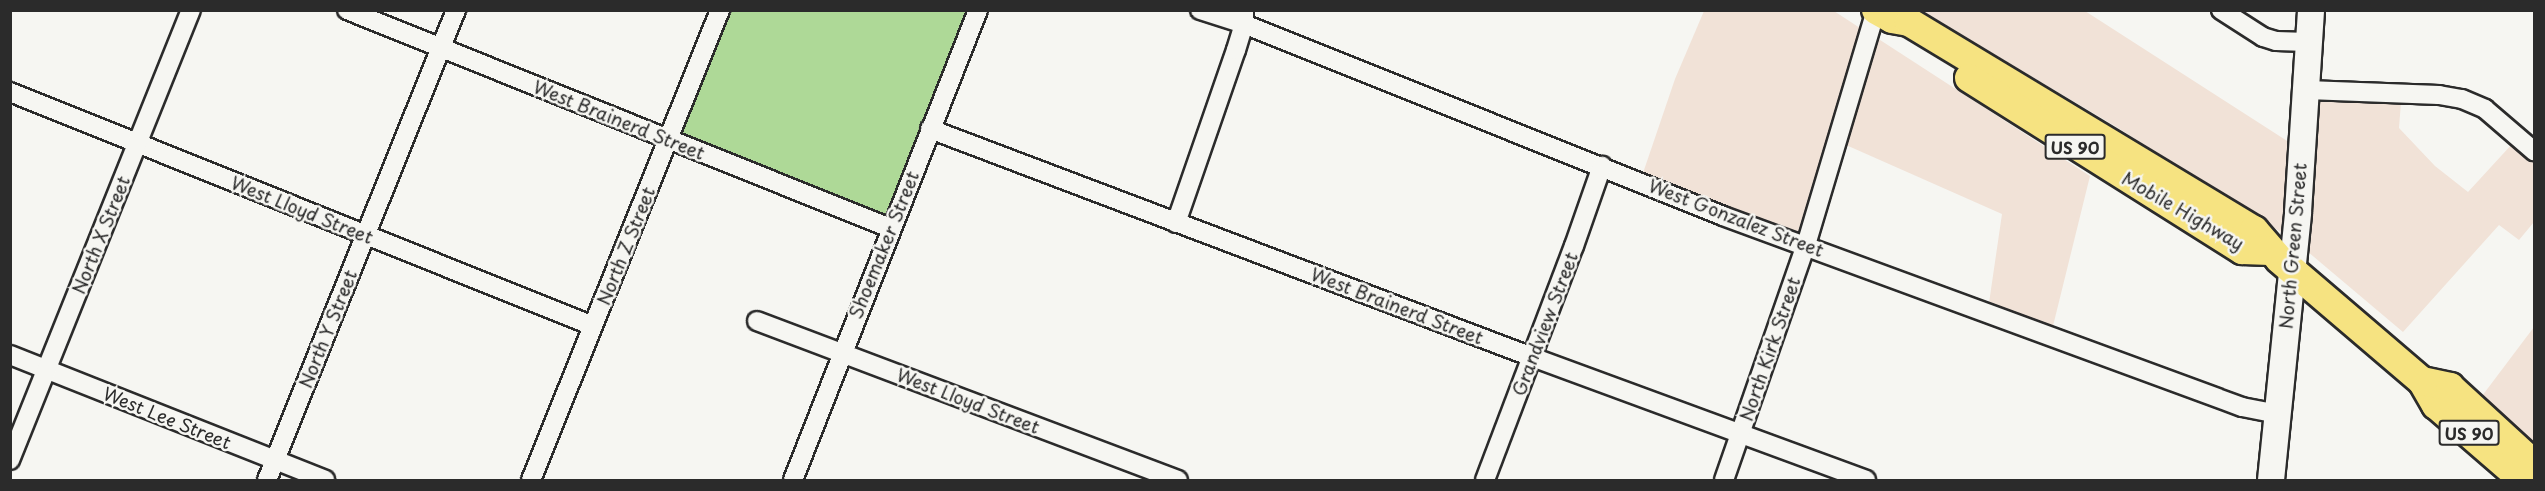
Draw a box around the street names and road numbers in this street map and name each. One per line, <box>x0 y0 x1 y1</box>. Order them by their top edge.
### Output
street label: West Brainerd Street <box>530 75 708 165</box>
road number: US 90 <box>2044 134 2106 160</box>
street label: North Green Street <box>2275 160 2311 332</box>
street label: Shoemaker Street <box>844 167 924 323</box>
street label: Mobile Highway <box>2118 167 2248 255</box>
street label: West Lloyd Street <box>227 171 377 249</box>
street label: North X Street <box>67 172 135 298</box>
street label: West Gonzalez Street <box>1645 174 1827 262</box>
street label: North Z Street <box>592 183 660 309</box>
street label: Grandview Street <box>1508 250 1582 398</box>
street label: West Brainerd Street <box>1307 263 1487 349</box>
street label: North Y Street <box>294 266 362 392</box>
street label: North Kirk Street <box>1735 274 1805 424</box>
street label: West Lloyd Street <box>893 364 1043 438</box>
street label: West Lee Street <box>99 382 235 454</box>
road number: US 90 <box>2438 420 2500 446</box>

